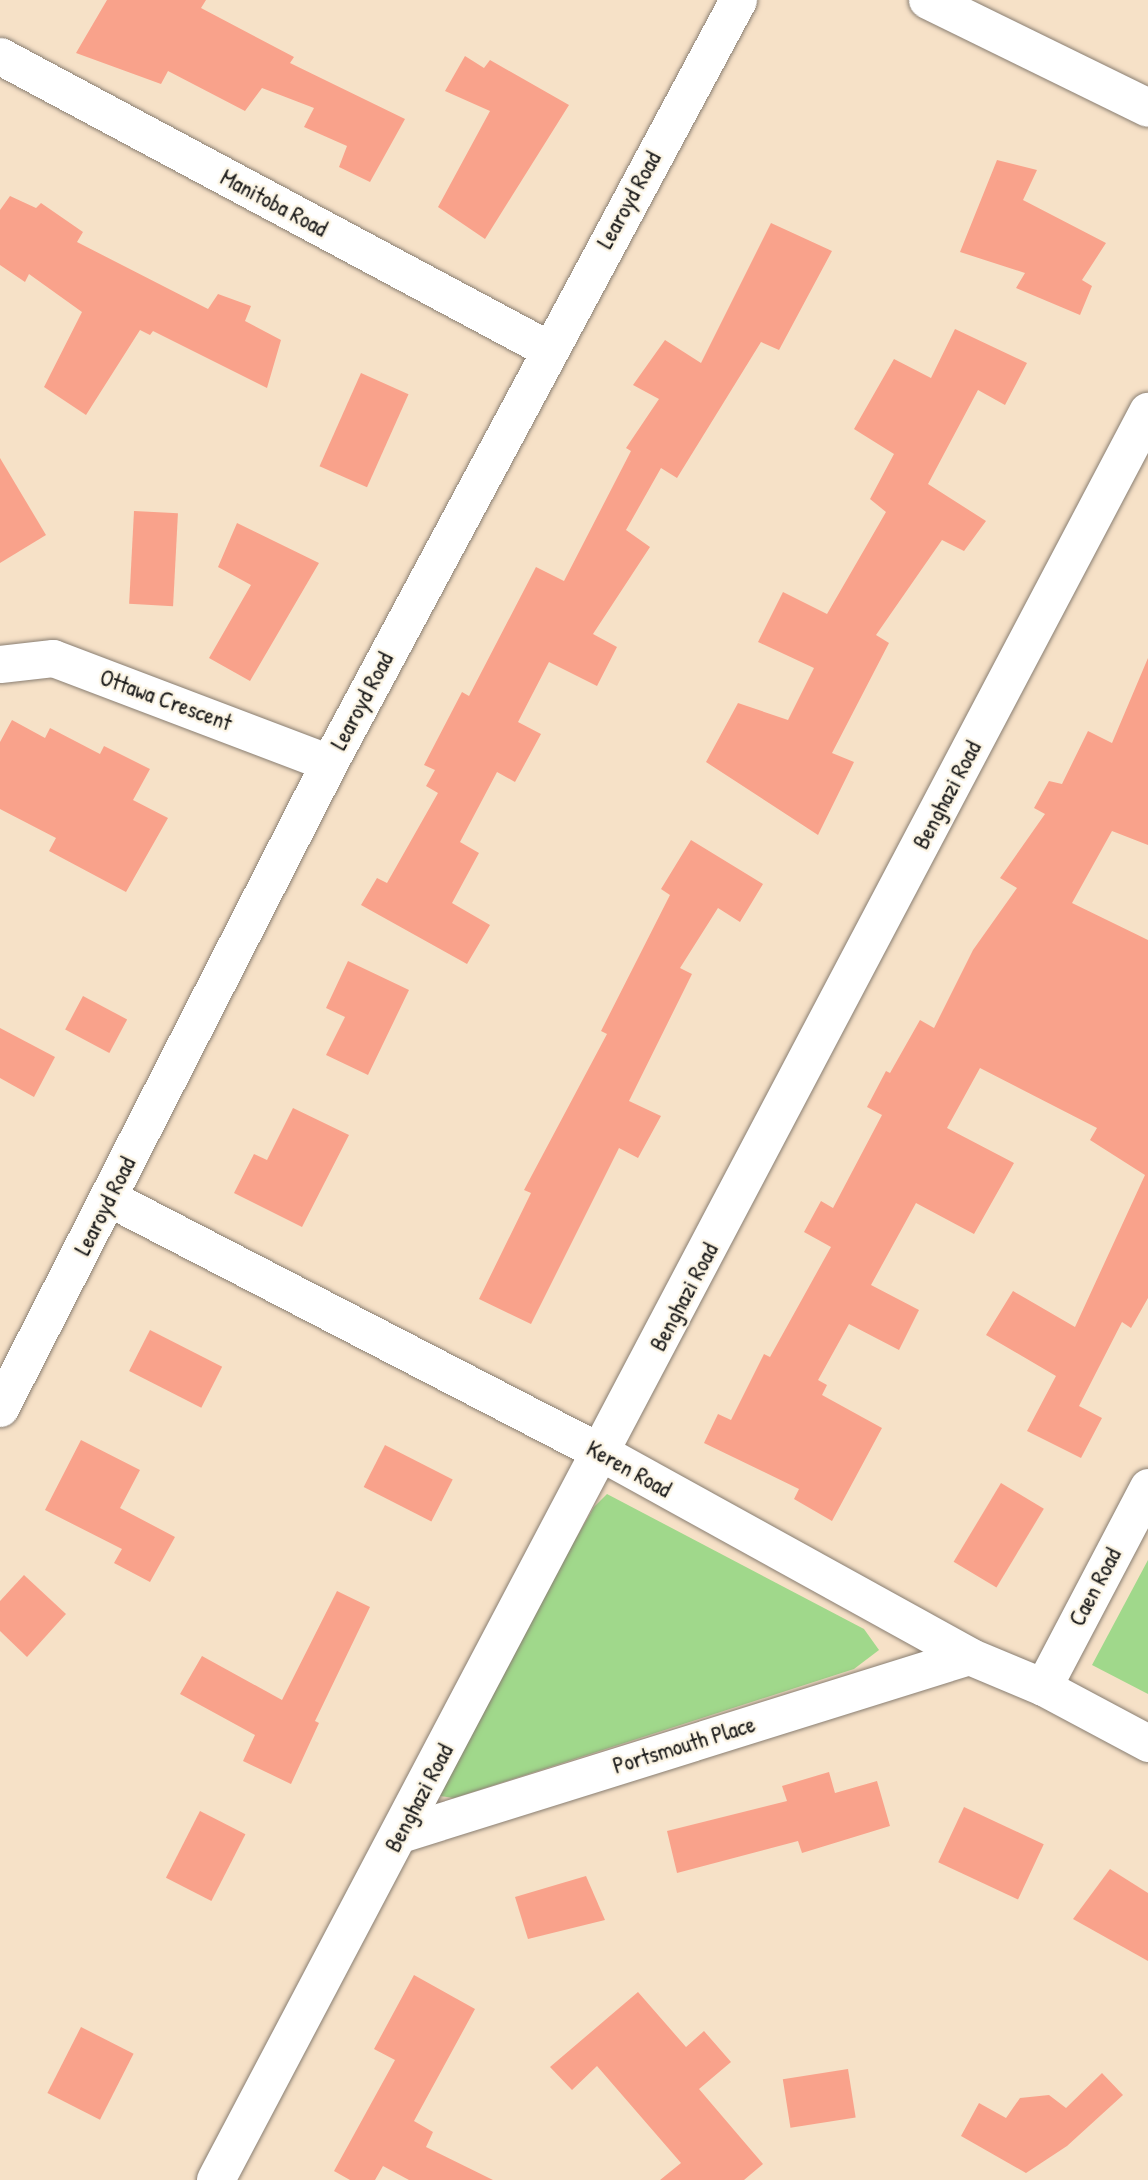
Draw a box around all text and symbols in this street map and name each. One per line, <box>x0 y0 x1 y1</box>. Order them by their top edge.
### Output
street label: Learoyd Road <box>591 147 667 253</box>
street label: Manitoba Road <box>216 163 332 243</box>
street label: Learoyd Road <box>325 647 399 755</box>
street label: Ottawa Crescent <box>96 663 236 737</box>
street label: Benghazi Road <box>907 736 987 854</box>
street label: Learoyd Road <box>69 1152 141 1260</box>
street label: Benghazi Road <box>644 1238 724 1356</box>
street label: Keren Road <box>582 1434 676 1504</box>
street label: Caen Road <box>1063 1543 1127 1631</box>
street label: Portsmouth Place <box>610 1710 758 1780</box>
street label: Benghazi Road <box>379 1739 459 1857</box>

